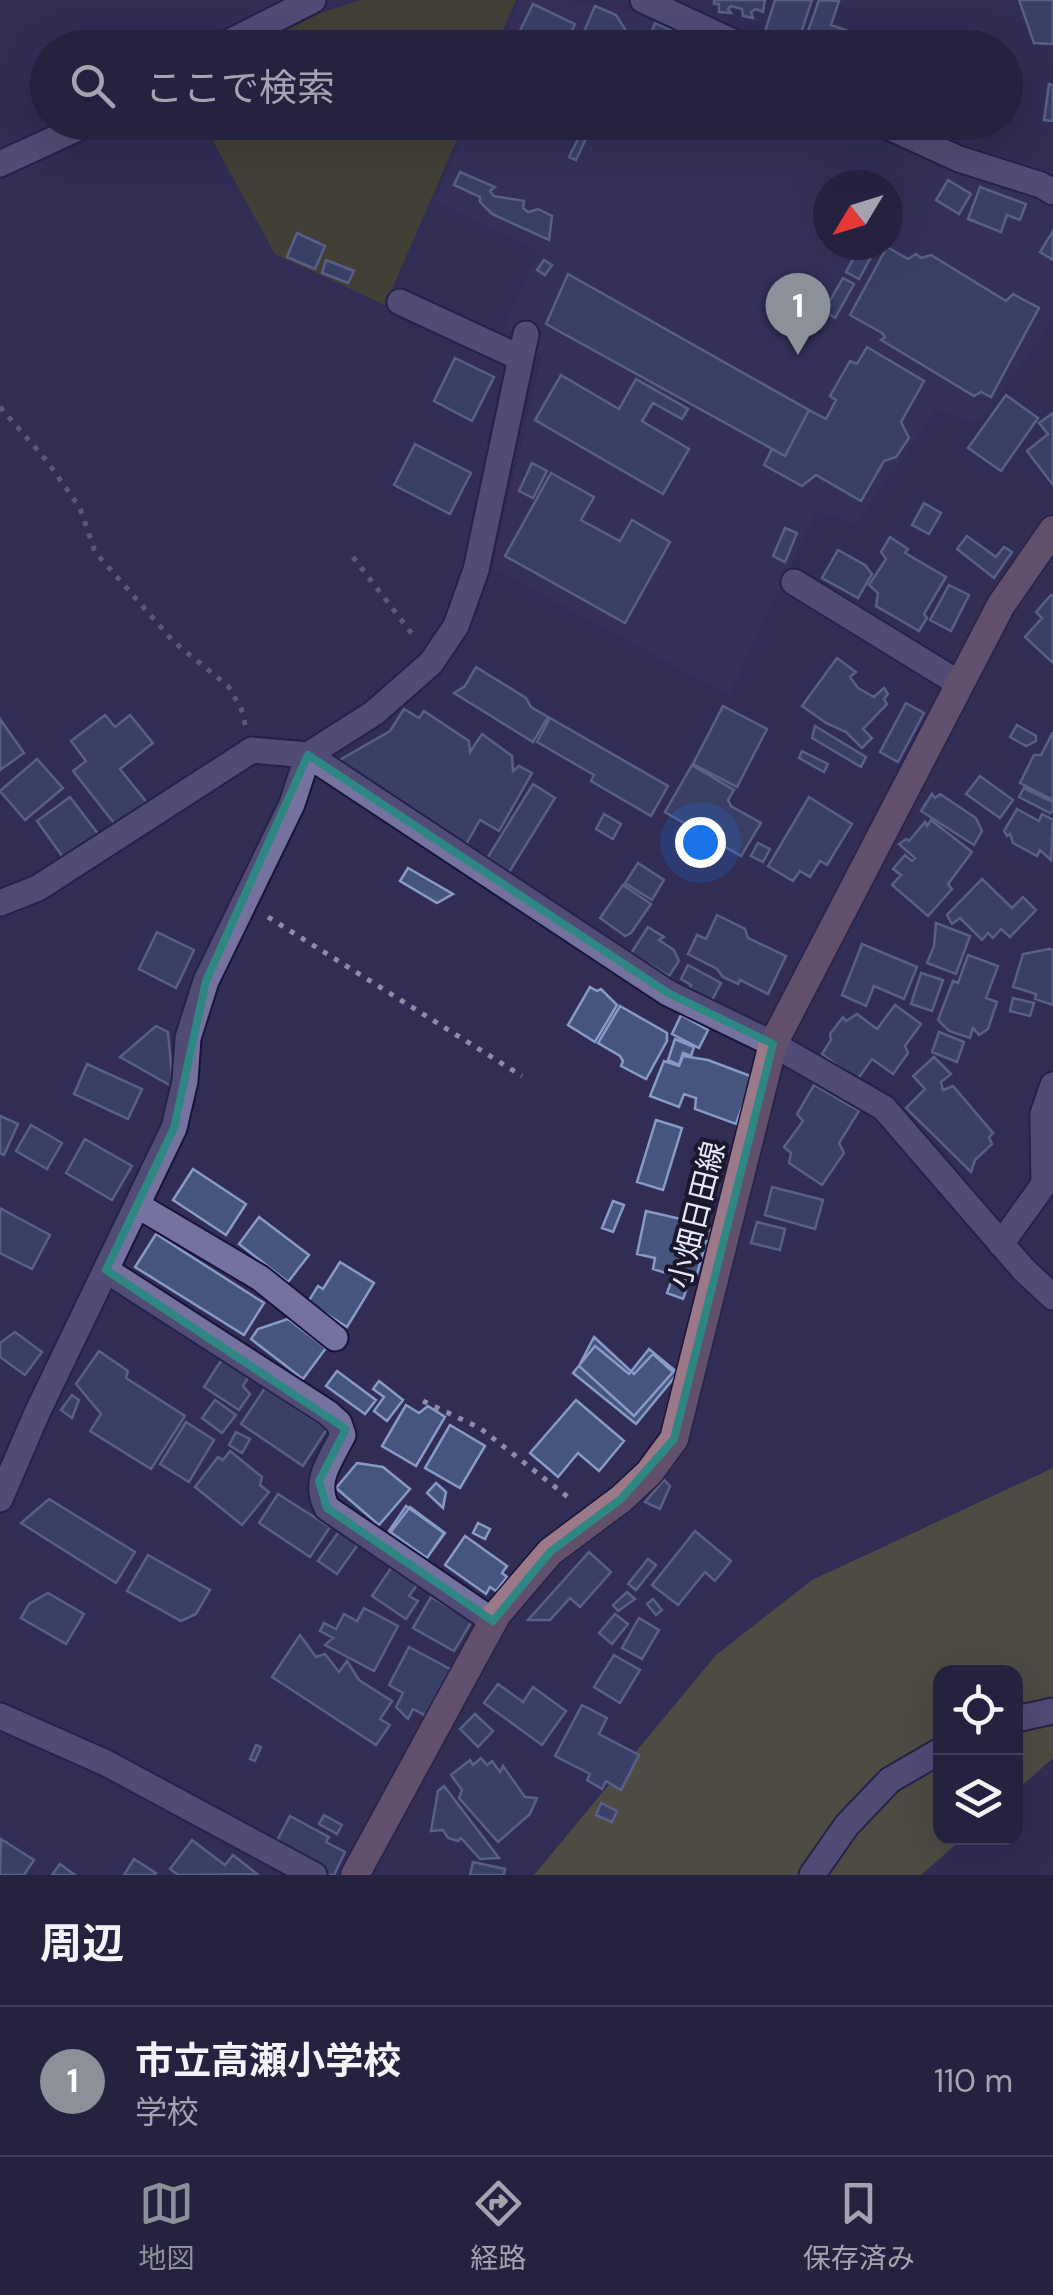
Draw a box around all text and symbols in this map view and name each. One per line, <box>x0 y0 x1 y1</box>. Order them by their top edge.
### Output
search box <box>30 30 1023 140</box>
icon: search <box>65 58 120 113</box>
text: ここで検索 <box>145 63 335 113</box>
north arrow <box>813 170 903 260</box>
pin: 1 <box>766 272 830 355</box>
your location <box>675 817 726 868</box>
street label: 小畑日田線 <box>659 1137 734 1292</box>
map controls <box>933 1665 1023 1845</box>
button: locate <box>933 1665 1023 1755</box>
button: layers <box>933 1755 1023 1845</box>
text: 周辺 <box>40 1916 124 1971</box>
text: 市立高瀬小学校 <box>135 2036 401 2086</box>
text: 1 <box>67 2060 78 2102</box>
text: 110 m <box>934 2060 1013 2102</box>
text: 学校 <box>135 2091 199 2133</box>
tab: 地図 <box>138 2176 194 2277</box>
tab: 経路 <box>470 2176 527 2277</box>
tab: 保存済み <box>803 2176 915 2277</box>

